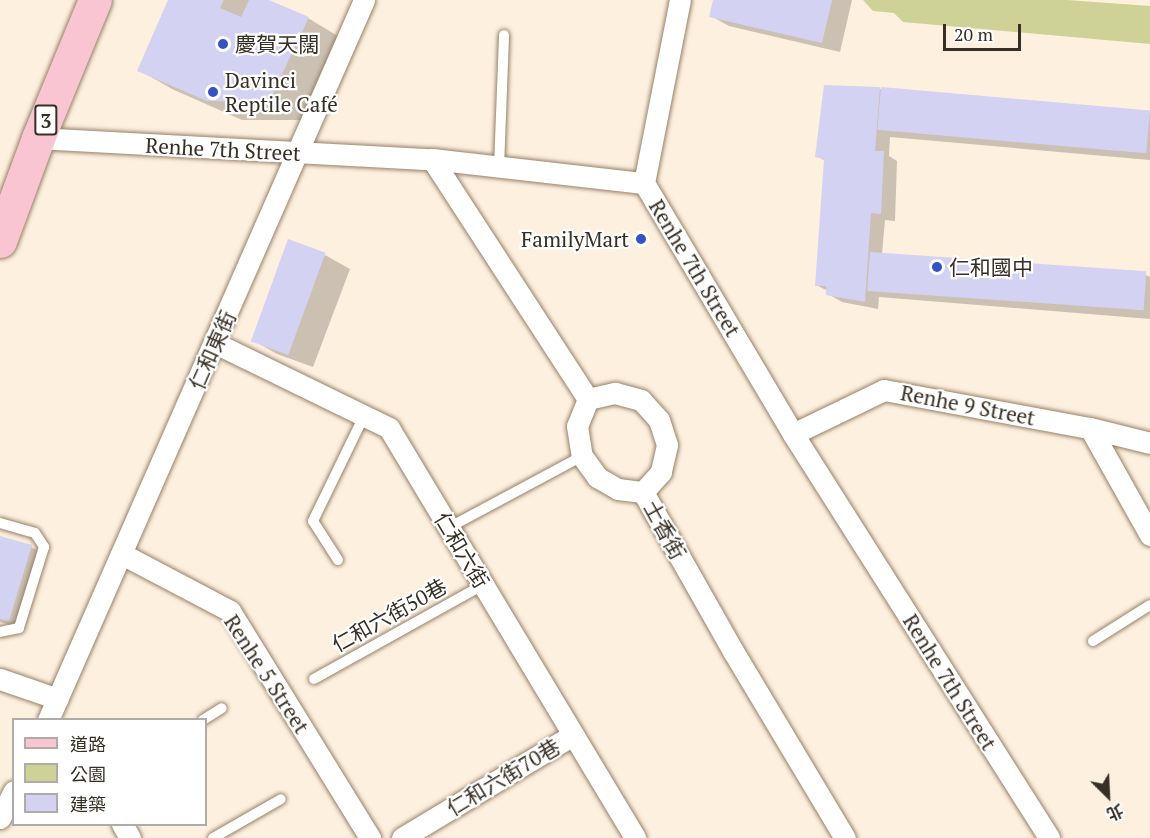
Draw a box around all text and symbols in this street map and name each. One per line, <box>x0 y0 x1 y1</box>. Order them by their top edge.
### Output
scale bar <box>946 12 1024 50</box>
text: 20 m <box>954 22 993 46</box>
place label: 慶賀天闊 <box>235 31 319 57</box>
marker: 慶賀天闊 <box>216 37 230 51</box>
place label: Davinci Reptile Café <box>225 67 338 117</box>
marker: Davinci Reptile Café <box>206 85 220 99</box>
road number: 3 <box>34 103 58 137</box>
street label: Renhe 7th Street <box>145 132 301 166</box>
street label: Renhe 7th Street <box>644 195 746 341</box>
place label: FamilyMart <box>521 226 629 252</box>
marker: FamilyMart <box>634 232 648 246</box>
place label: 仁和國中 <box>949 254 1033 280</box>
marker: 仁和國中 <box>930 260 944 274</box>
street label: 仁和東街 <box>183 307 241 393</box>
street label: Renhe 9 Street <box>899 380 1037 430</box>
street label: 士香街 <box>639 496 691 564</box>
street label: 仁和六街 <box>430 508 494 592</box>
street label: 仁和六街50巷 <box>327 573 451 657</box>
street label: Renhe 7th Street <box>898 609 1002 755</box>
street label: Renhe 5 Street <box>219 610 315 738</box>
legend <box>12 718 207 826</box>
text: 道路 <box>70 732 106 756</box>
street label: 仁和六街70巷 <box>442 733 564 821</box>
text: 公園 <box>70 762 106 786</box>
north arrow <box>1078 766 1138 826</box>
text: 建築 <box>70 792 106 816</box>
text: 北 <box>1104 799 1127 826</box>

